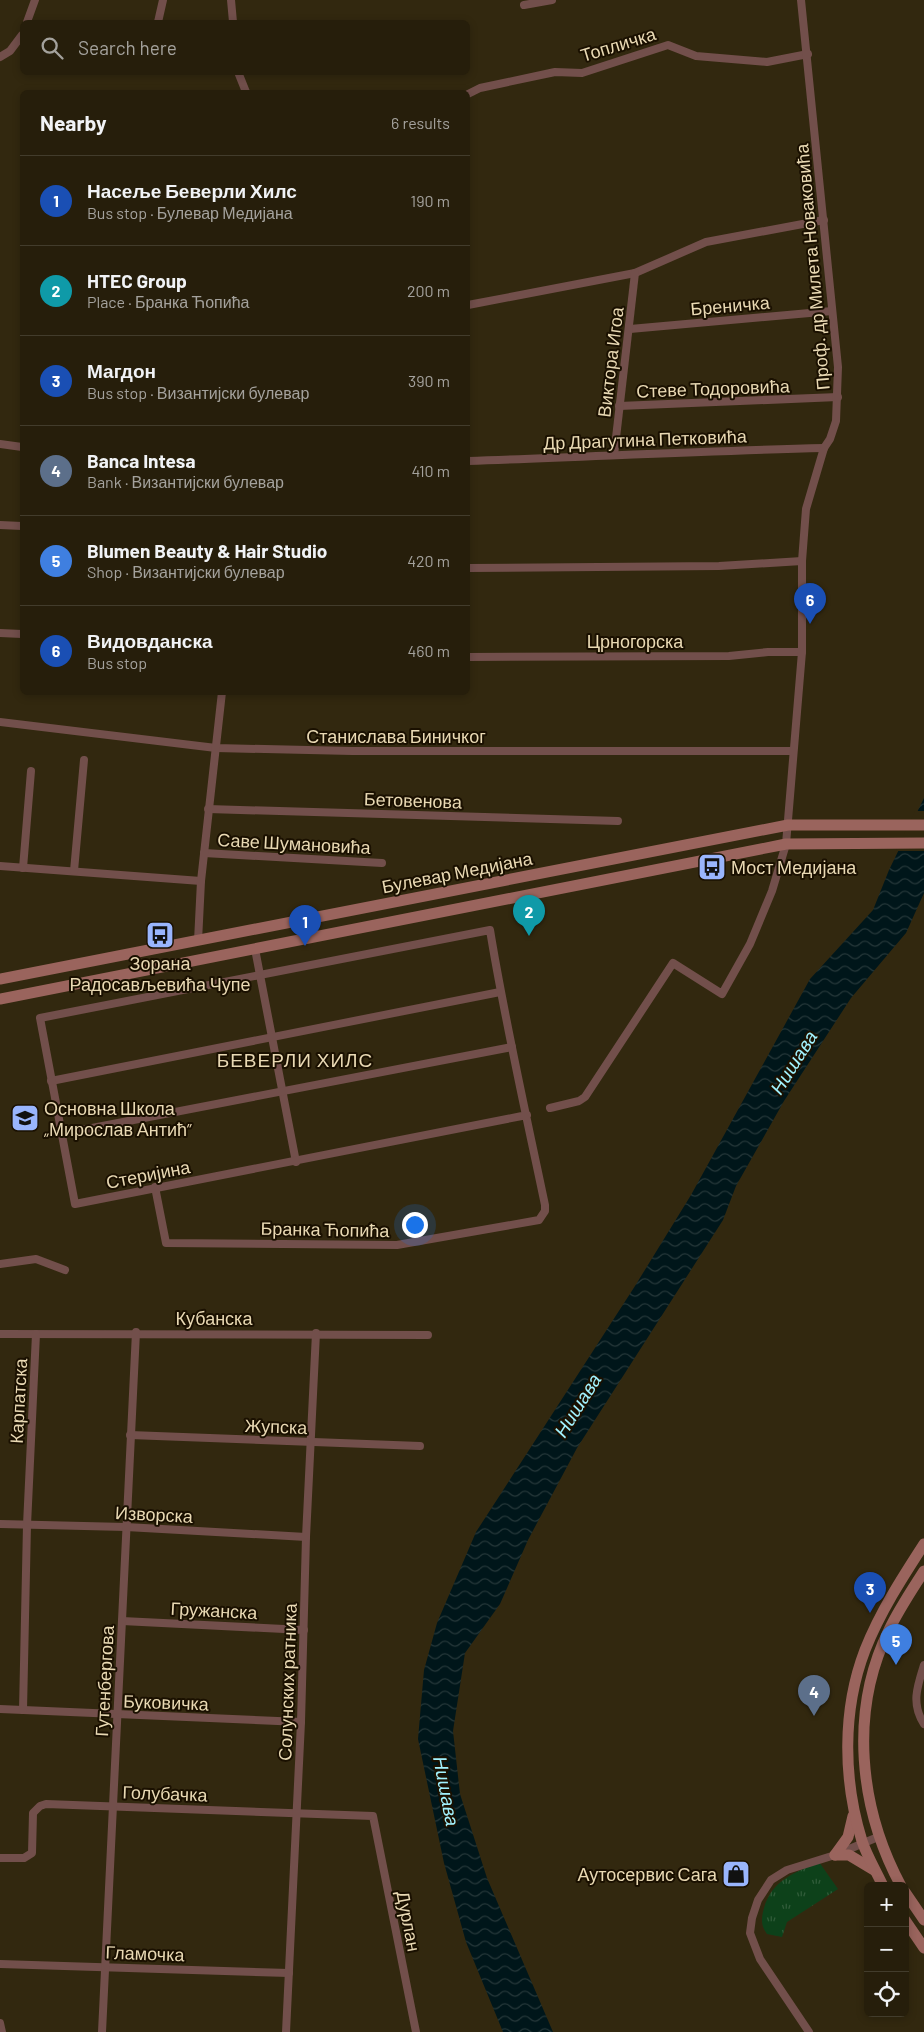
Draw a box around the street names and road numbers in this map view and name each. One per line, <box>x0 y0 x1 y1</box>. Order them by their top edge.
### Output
street label: Топличка <box>578 22 659 66</box>
street label: Проф. др Милета Новаковића <box>790 142 834 391</box>
street label: Бреничка <box>689 290 772 319</box>
street label: Виктора Игоа <box>592 305 628 418</box>
street label: Стеве Тодоровића <box>636 374 791 402</box>
street label: Др Драгутина Петковића <box>543 424 748 454</box>
street label: Црногорска <box>587 630 684 652</box>
street label: Станислава Биничког <box>306 725 486 747</box>
street label: Бетовенова <box>364 787 463 813</box>
street label: Саве Шумановића <box>217 828 372 858</box>
street label: Булевар Медијана <box>380 846 535 897</box>
street label: Стеријина <box>104 1155 193 1193</box>
street label: Бранка Ћопића <box>260 1217 391 1241</box>
street label: Кубанска <box>176 1307 253 1329</box>
street label: Карпатска <box>5 1357 31 1444</box>
street label: Жупска <box>244 1414 309 1438</box>
street label: Изворска <box>115 1501 194 1527</box>
street label: Гружанска <box>170 1597 259 1623</box>
street label: Солунских ратника <box>273 1602 301 1761</box>
street label: Гутенбергова <box>90 1624 118 1737</box>
street label: Буковичка <box>123 1690 210 1715</box>
street label: Голубачка <box>122 1781 209 1806</box>
street label: Дурлан <box>392 1889 426 1953</box>
street label: Гламочка <box>105 1941 186 1965</box>

